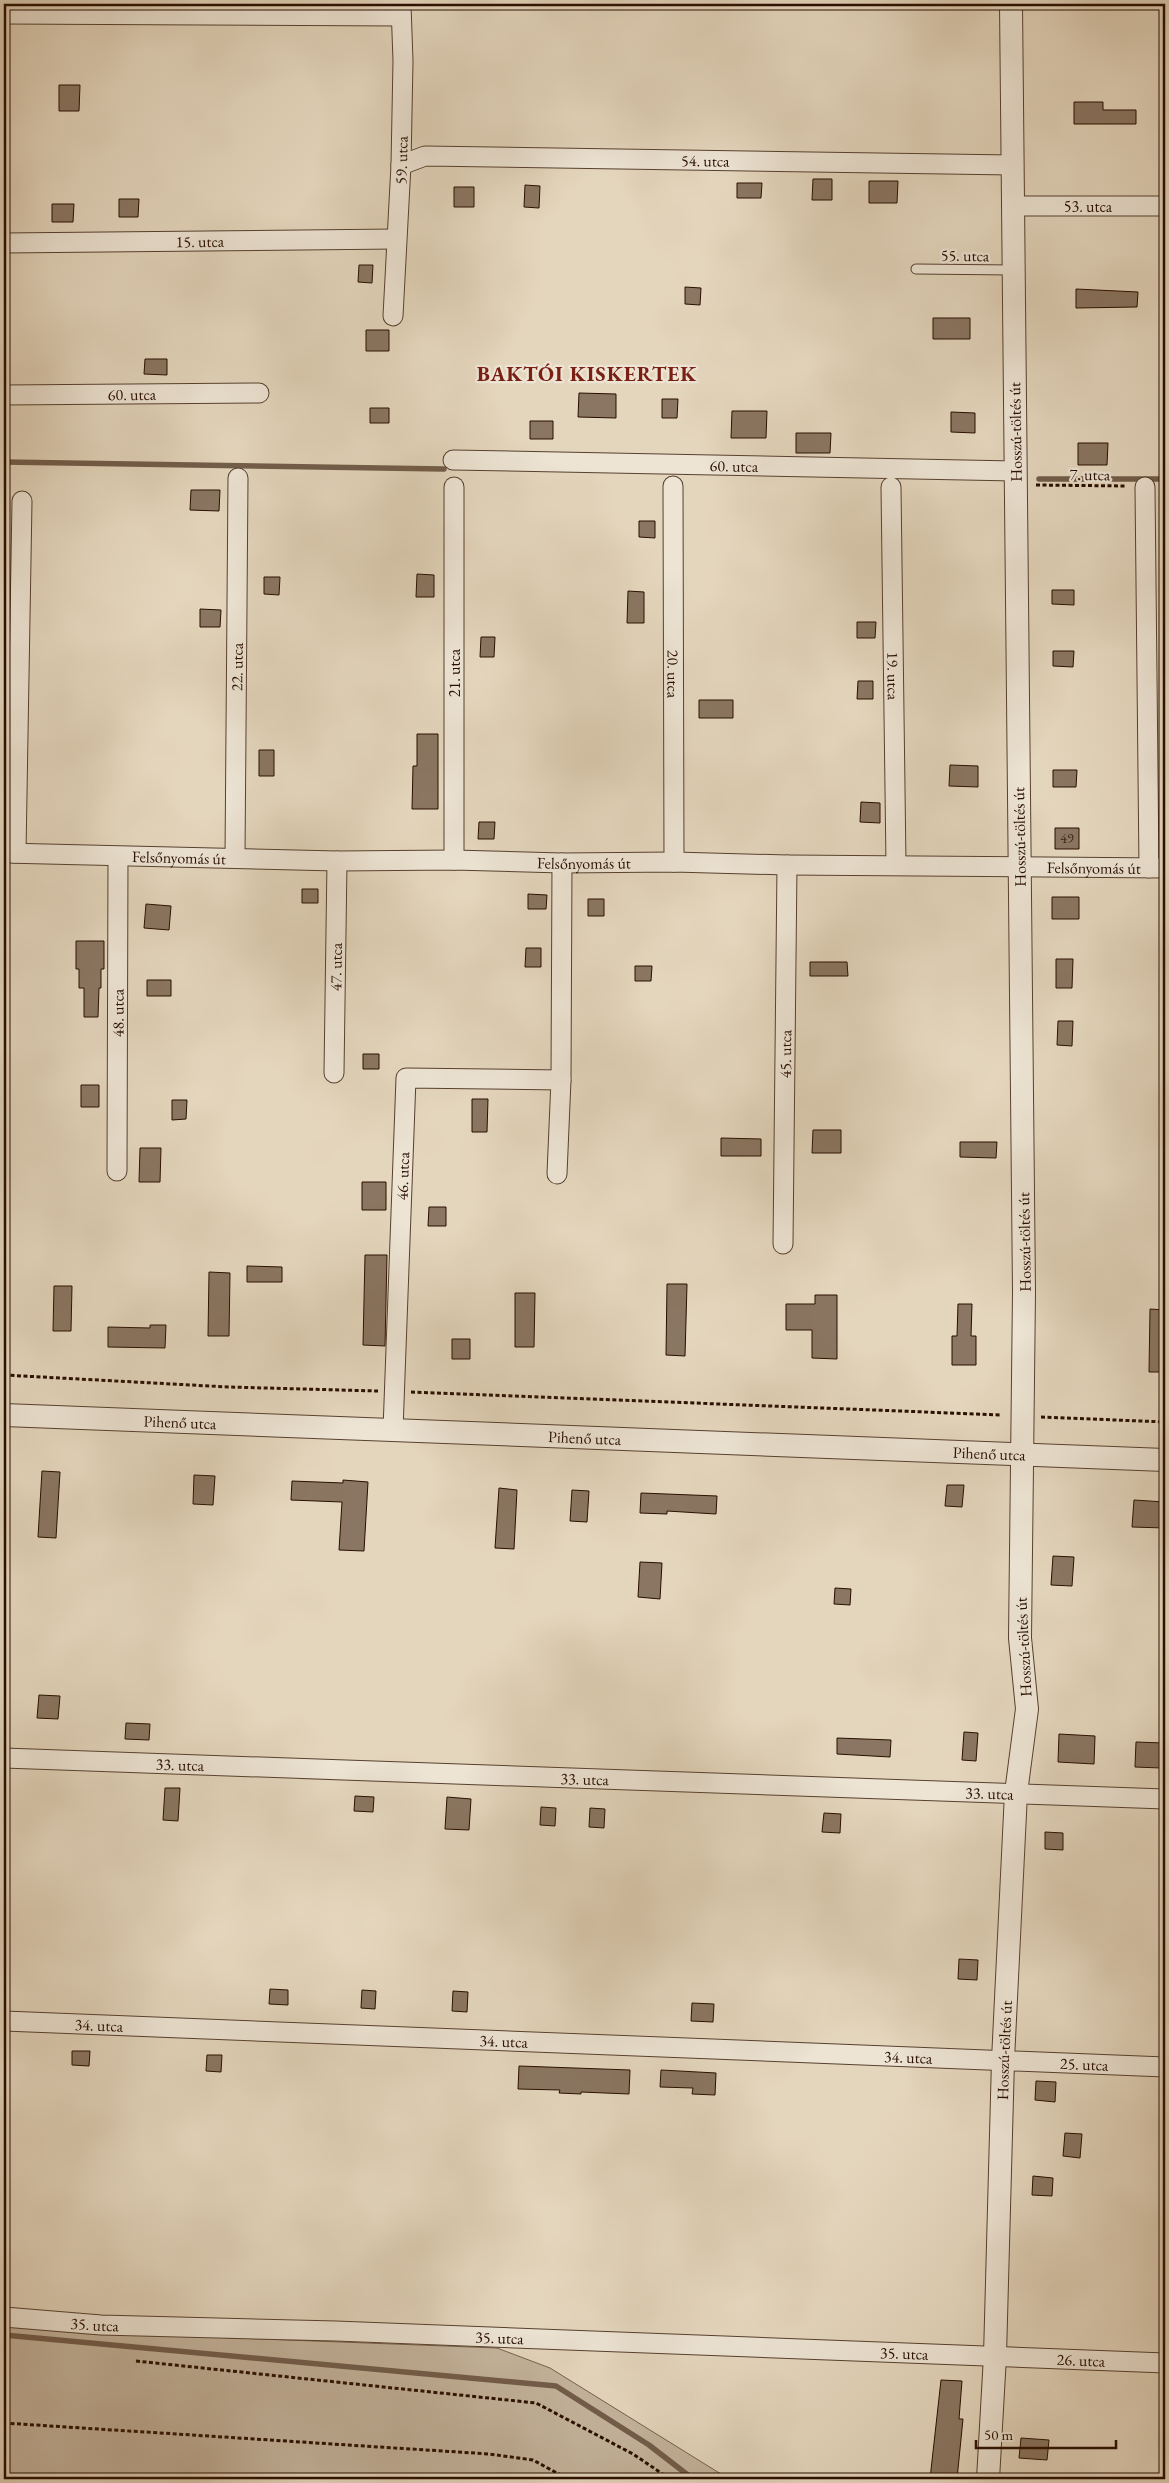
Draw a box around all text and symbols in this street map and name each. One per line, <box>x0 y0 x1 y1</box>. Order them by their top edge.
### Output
street label: 59. utca <box>390 135 413 185</box>
street label: 54. utca <box>681 150 730 172</box>
street label: 53. utca <box>1064 196 1113 217</box>
street label: 15. utca <box>176 231 225 252</box>
street label: 55. utca <box>941 245 990 266</box>
district label: BAKTÓI KISKERTEK <box>477 360 697 387</box>
street label: Hosszú-töltés út <box>1004 382 1027 482</box>
street label: 60. utca <box>108 384 157 405</box>
street label: 60. utca <box>710 455 759 477</box>
street label: 7. utca <box>1069 464 1111 485</box>
street label: 22. utca <box>226 642 248 691</box>
street label: 21. utca <box>444 648 465 697</box>
street label: 20. utca <box>662 650 684 699</box>
street label: 19. utca <box>882 652 904 701</box>
street label: Hosszú-töltés út <box>1008 787 1031 887</box>
house number: 49 <box>1060 829 1074 847</box>
street label: Felsőnyomás út <box>132 846 226 869</box>
street label: Felsőnyomás út <box>537 852 631 874</box>
street label: Felsőnyomás út <box>1047 857 1141 879</box>
street label: 47. utca <box>325 942 347 991</box>
street label: 48. utca <box>107 988 129 1037</box>
street label: 45. utca <box>775 1029 796 1078</box>
street label: 46. utca <box>391 1151 414 1201</box>
street label: Hosszú-töltés út <box>1013 1192 1036 1292</box>
street label: Pihenő utca <box>143 1410 217 1434</box>
street label: Pihenő utca <box>548 1426 622 1450</box>
street label: Pihenő utca <box>952 1442 1027 1466</box>
street label: Hosszú-töltés út <box>1010 1597 1037 1697</box>
street label: 33. utca <box>155 1753 205 1776</box>
street label: 33. utca <box>560 1768 610 1790</box>
street label: 33. utca <box>965 1782 1015 1805</box>
street label: Hosszú-töltés út <box>992 2000 1017 2100</box>
street label: 34. utca <box>74 2014 124 2037</box>
street label: 34. utca <box>479 2030 529 2053</box>
street label: 34. utca <box>884 2046 933 2069</box>
street label: 25. utca <box>1060 2053 1109 2076</box>
street label: 35. utca <box>70 2313 120 2336</box>
street label: 35. utca <box>475 2326 525 2349</box>
street label: 35. utca <box>880 2342 929 2365</box>
street label: 26. utca <box>1056 2349 1106 2372</box>
scale bar <box>976 2418 1116 2450</box>
text: 50 m <box>984 2425 1013 2444</box>

